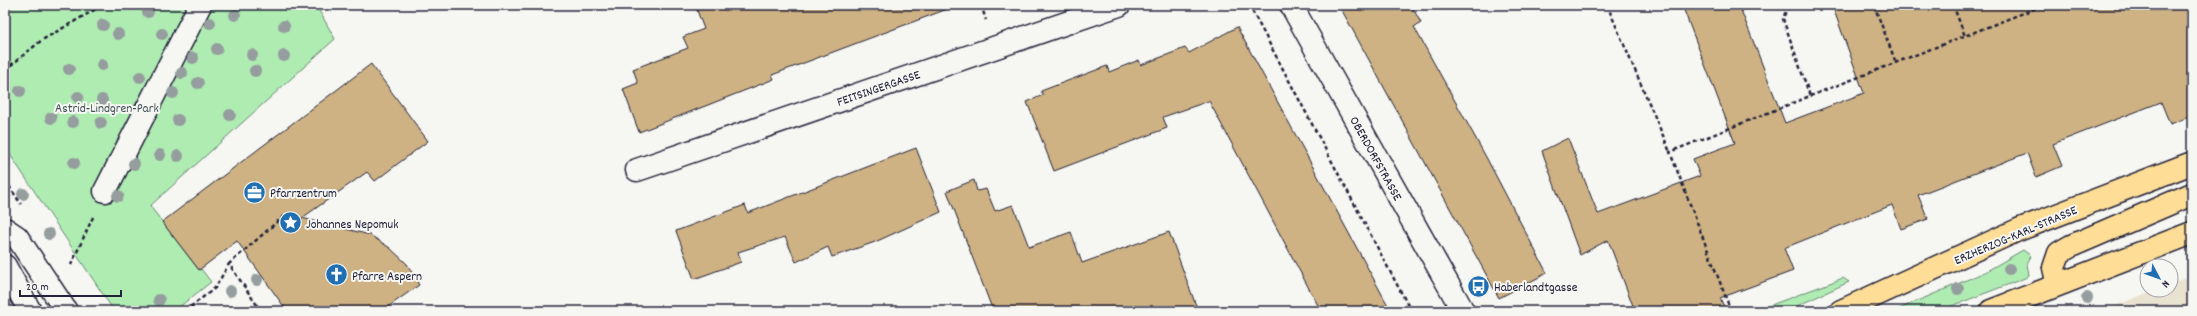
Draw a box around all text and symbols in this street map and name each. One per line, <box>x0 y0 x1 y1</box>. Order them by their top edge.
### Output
street label: FEITSINGERGASSE <box>835 66 923 113</box>
park label: Astrid-Lindgren-Park <box>55 100 159 119</box>
street label: OBERDORFSTRASSE <box>1344 114 1406 205</box>
office icon: Pfarrzentrum <box>241 179 267 205</box>
place label: Pfarrzentrum <box>270 185 337 204</box>
street label: ERZHERZOG-KARL-STRASSE <box>1952 202 2081 271</box>
place icon: Johannes Nepomuk <box>277 210 303 236</box>
place label: Johannes Nepomuk <box>306 216 399 235</box>
north arrow <box>2139 258 2179 298</box>
church icon: Pfarre Aspern <box>324 262 350 288</box>
place label: Pfarre Aspern <box>352 268 422 287</box>
scale bar <box>20 272 121 298</box>
bus stop icon: Haberlandtgasse <box>1466 273 1492 299</box>
text: N <box>2157 276 2173 291</box>
text: 20 m <box>26 279 49 296</box>
place label: Haberlandtgasse <box>1494 279 1578 298</box>

